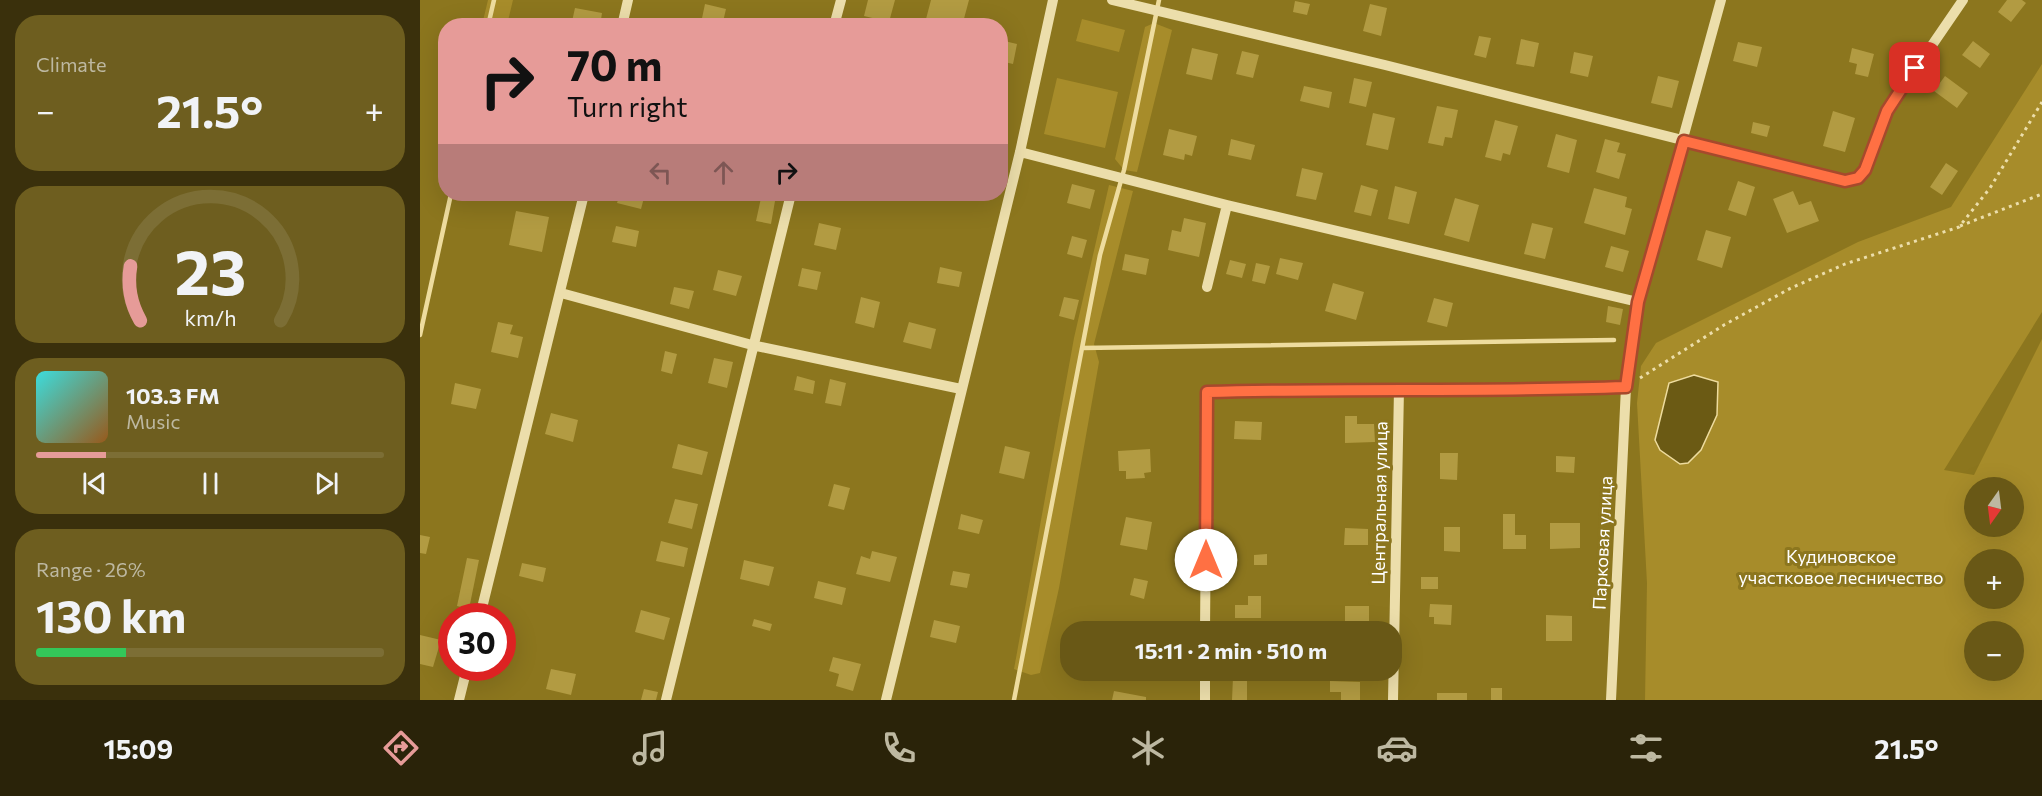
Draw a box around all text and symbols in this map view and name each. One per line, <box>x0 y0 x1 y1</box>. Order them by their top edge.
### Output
text: 70 m <box>567 38 662 90</box>
icon: right <box>468 42 546 120</box>
pin <box>1889 42 1940 93</box>
icon: arrive <box>1898 51 1931 84</box>
text: Climate <box>36 52 106 76</box>
text: 21.5° <box>156 82 263 137</box>
text: − <box>36 89 55 130</box>
text: + <box>365 89 384 130</box>
text: Turn right <box>567 90 687 123</box>
icon: left <box>644 156 677 189</box>
icon: ahead <box>707 156 740 189</box>
icon: right <box>770 156 803 189</box>
text: 23 <box>174 233 246 309</box>
text: km/h <box>184 305 236 331</box>
text: 103.3 FM <box>126 382 220 409</box>
text: Music <box>126 409 180 433</box>
street label: Центральная улица <box>1367 421 1391 585</box>
icon: previous <box>78 467 111 500</box>
icon: pause <box>194 467 227 500</box>
icon: next <box>310 467 343 500</box>
street label: Парковая улица <box>1588 475 1617 611</box>
north arrow <box>1964 477 2024 537</box>
map controls <box>1964 477 2024 681</box>
position arrow <box>1174 528 1238 592</box>
park label: Кудиновское участковое лесничество <box>1739 545 1943 588</box>
button: + <box>1964 549 2024 609</box>
text: Range · 26% <box>36 557 146 581</box>
text: 130 km <box>36 587 186 642</box>
speed limit sign: 30 <box>438 603 516 681</box>
button: − <box>1964 621 2024 681</box>
text: 15:11 · 2 min · 510 m <box>1135 637 1327 664</box>
icon: directions <box>380 727 422 769</box>
icon: music <box>629 727 671 769</box>
icon: phone <box>878 727 920 769</box>
icon: climate <box>1127 727 1169 769</box>
icon: car <box>1376 727 1418 769</box>
icon: filters <box>1625 727 1667 769</box>
text: 15:09 <box>104 732 173 765</box>
text: 21.5° <box>1874 732 1938 765</box>

